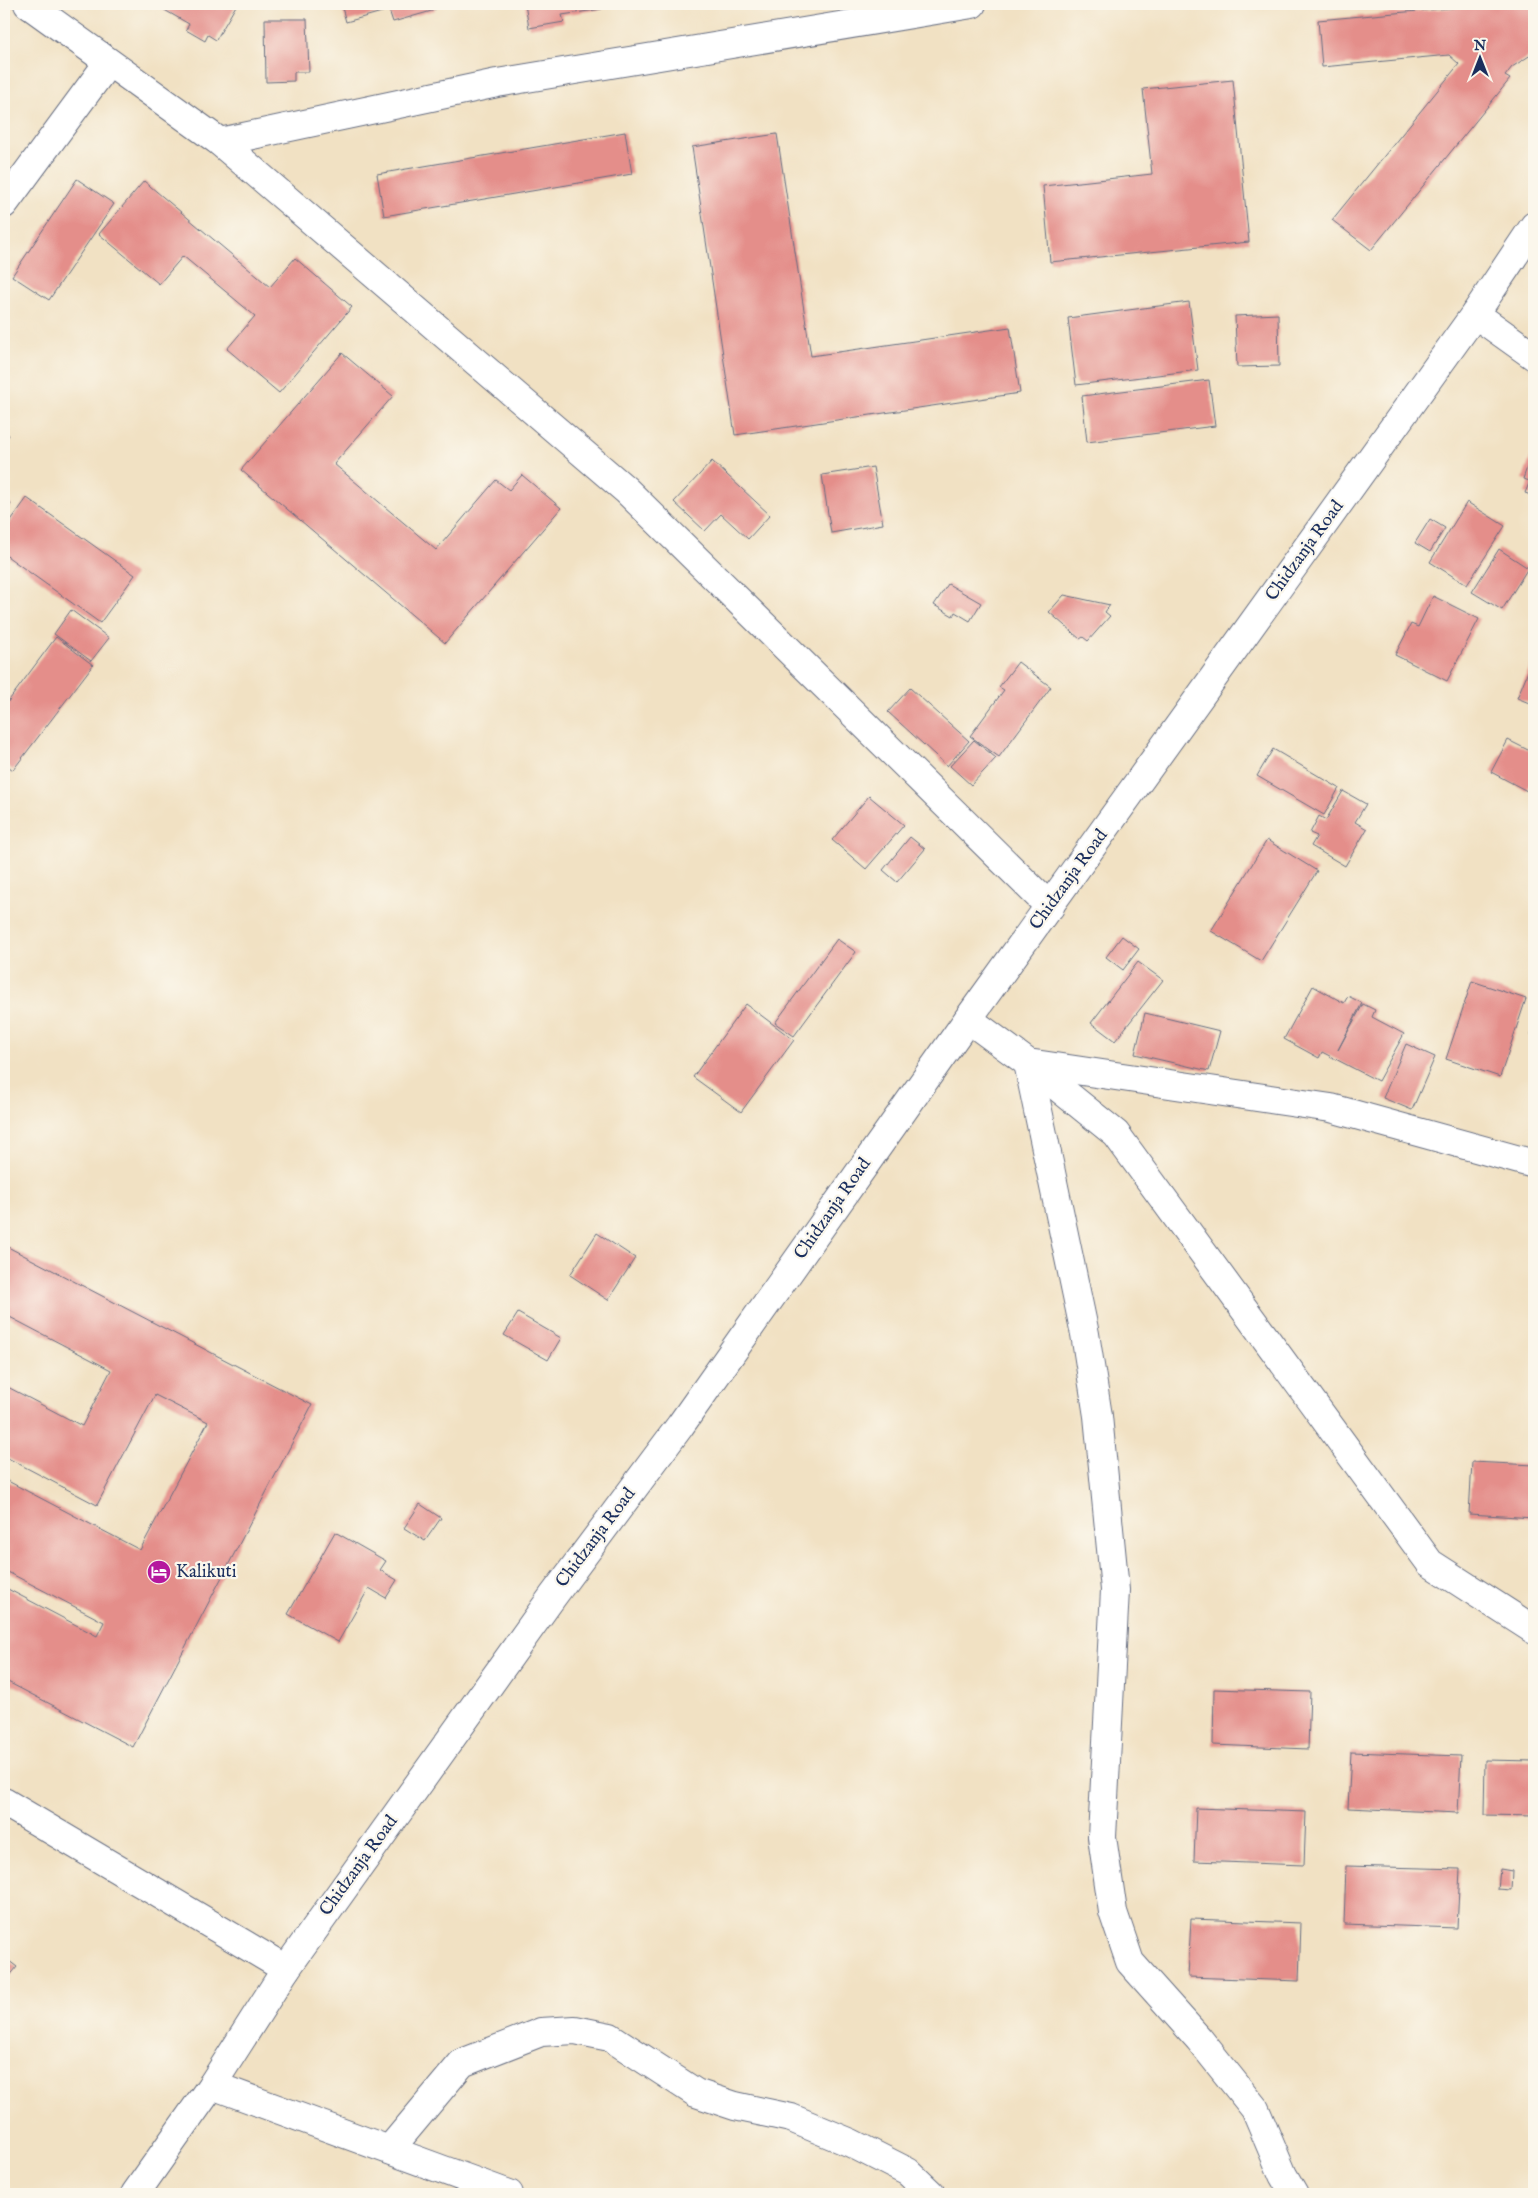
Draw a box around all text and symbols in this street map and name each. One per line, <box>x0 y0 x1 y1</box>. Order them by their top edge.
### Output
north arrow <box>1456 32 1506 82</box>
text: N <box>1473 37 1486 55</box>
street label: Chidzanja Road <box>1261 496 1350 606</box>
street label: Chidzanja Road <box>1025 825 1114 935</box>
street label: Chidzanja Road <box>789 1153 877 1264</box>
street label: Chidzanja Road <box>551 1483 641 1592</box>
hotel icon: Kalikuti <box>146 1559 172 1585</box>
place label: Kalikuti <box>176 1561 237 1584</box>
street label: Chidzanja Road <box>315 1811 404 1921</box>

